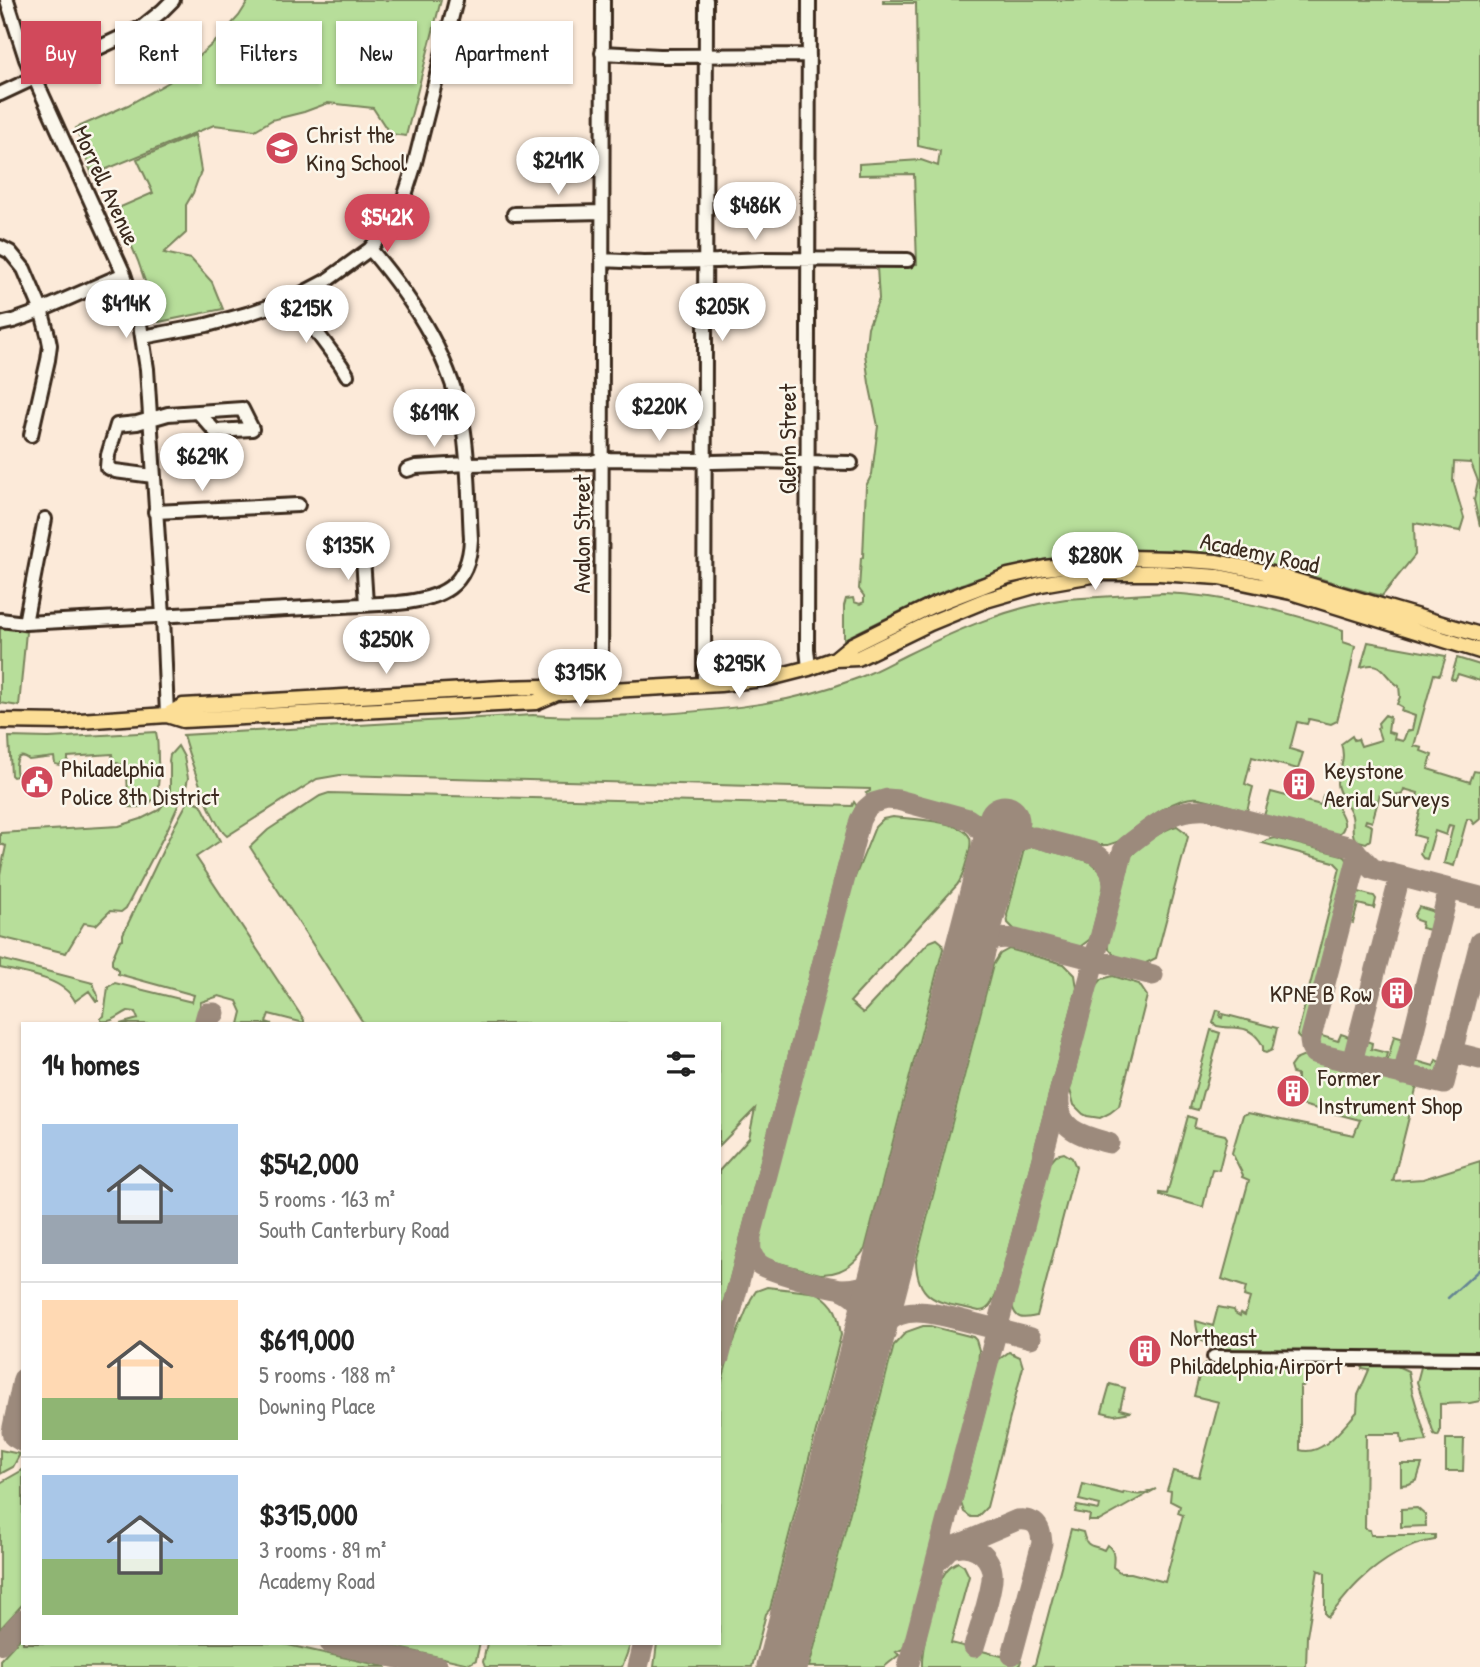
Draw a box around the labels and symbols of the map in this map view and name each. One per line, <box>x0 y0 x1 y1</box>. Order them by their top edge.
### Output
place label: Christ the King School <box>306 118 408 178</box>
street label: Morrell Avenue <box>65 120 149 250</box>
school or university icon: Christ the King School <box>263 129 301 167</box>
pin: $241K <box>509 138 607 197</box>
pin: $486K <box>706 182 804 242</box>
pin: $542K <box>338 194 436 254</box>
pin: $414K <box>77 280 175 340</box>
pin: $205K <box>673 284 771 343</box>
pin: $215K <box>257 286 355 345</box>
street label: Glenn Street <box>771 383 803 494</box>
pin: $220K <box>610 384 708 443</box>
pin: $619K <box>385 390 483 449</box>
pin: $629K <box>153 434 251 493</box>
street label: Avalon Street <box>565 474 597 594</box>
pin: $135K <box>299 522 397 582</box>
street label: Academy Road <box>1198 524 1322 580</box>
pin: $280K <box>1046 532 1144 592</box>
pin: $250K <box>337 616 435 676</box>
pin: $295K <box>690 640 788 700</box>
pin: $315K <box>531 650 629 709</box>
place label: Philadelphia Police 8th District <box>61 752 220 812</box>
place label: Keystone Aerial Surveys <box>1324 754 1450 814</box>
public building icon: Philadelphia Police 8th District <box>18 763 56 801</box>
building icon: Keystone Aerial Surveys <box>1280 765 1318 803</box>
building icon: KPNE B Row <box>1378 974 1416 1012</box>
place label: KPNE B Row <box>1270 977 1372 1009</box>
place label: Former Instrument Shop <box>1317 1061 1462 1121</box>
building icon: Former Instrument Shop <box>1274 1072 1312 1110</box>
place label: Northeast Philadelphia Airport <box>1170 1321 1343 1381</box>
building icon: Northeast Philadelphia Airport <box>1126 1332 1164 1370</box>

